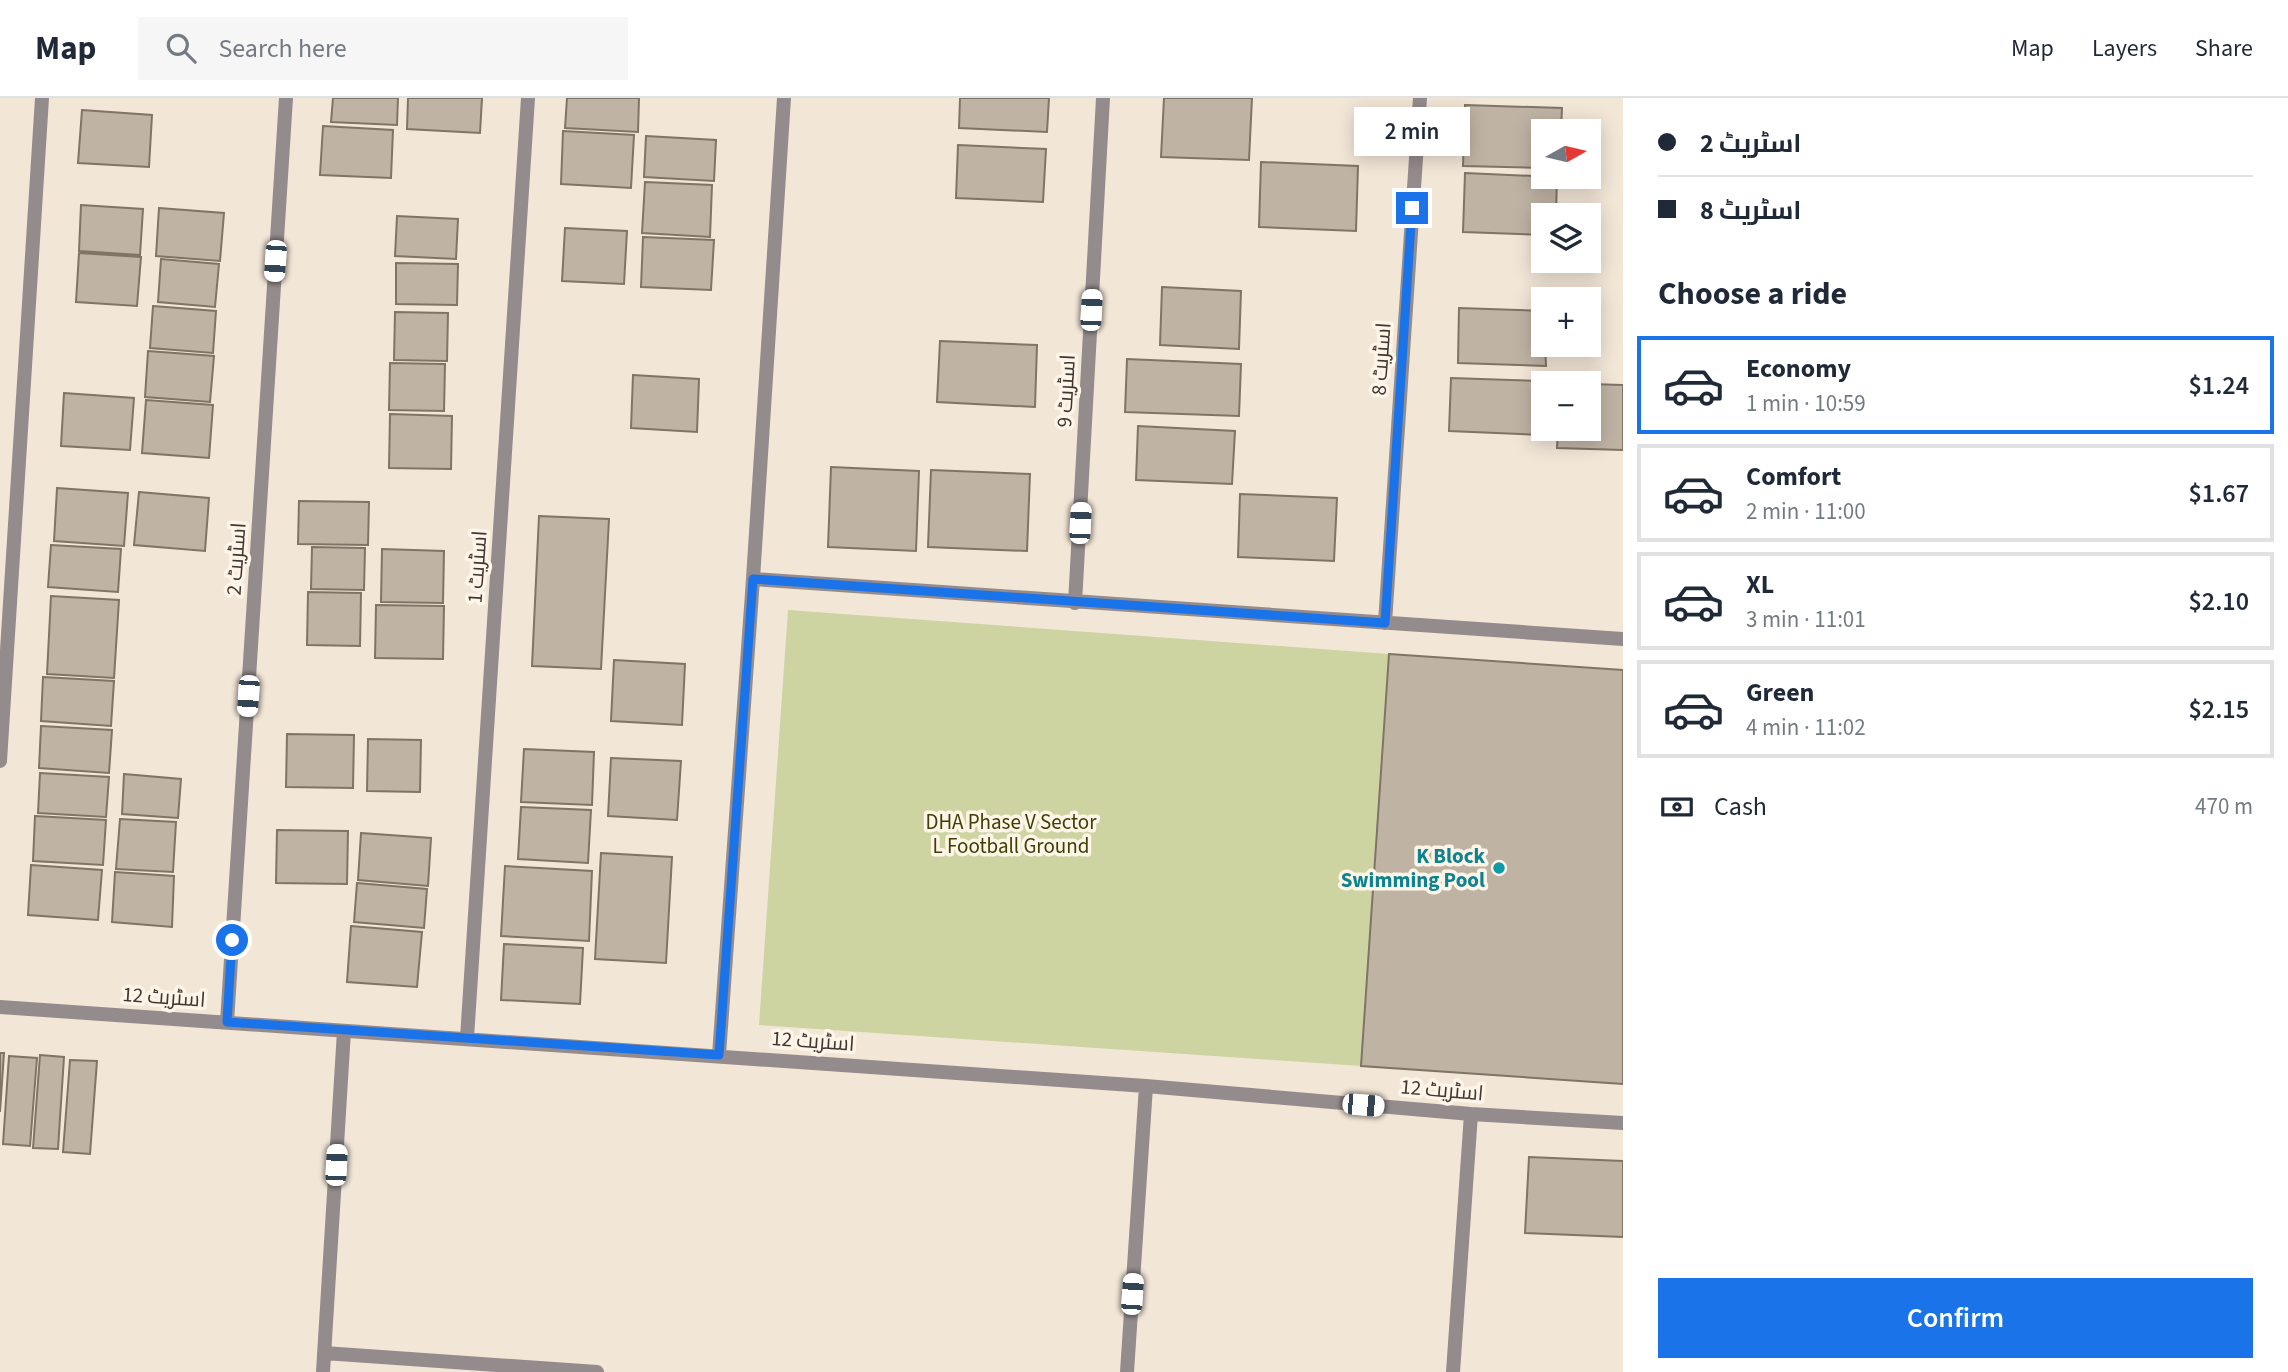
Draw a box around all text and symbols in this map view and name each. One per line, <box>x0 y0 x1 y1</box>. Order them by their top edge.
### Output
search box <box>138 17 628 80</box>
text: Map <box>35 25 96 72</box>
icon: search <box>162 29 200 67</box>
text: Search here <box>218 30 347 67</box>
text: Map <box>2011 31 2054 66</box>
text: Layers <box>2092 31 2157 66</box>
text: Share <box>2195 31 2253 66</box>
callout: 2 min <box>1354 106 1470 155</box>
text: 2 min <box>1385 115 1439 148</box>
north arrow <box>1531 119 1601 189</box>
map controls <box>1531 119 1601 441</box>
text: اسٹریٹ 2 <box>1700 125 1801 162</box>
route end <box>1396 192 1428 224</box>
text: اسٹریٹ 8 <box>1700 192 1801 229</box>
button: layers <box>1531 203 1601 273</box>
car <box>264 239 287 283</box>
text: Choose a ride <box>1658 271 1847 317</box>
button: + <box>1531 287 1601 357</box>
car <box>1080 288 1103 332</box>
street label: اسٹریٹ 8 <box>1363 322 1399 396</box>
text: Economy <box>1746 350 1851 387</box>
street label: اسٹریٹ 9 <box>1049 354 1083 428</box>
icon: car <box>1662 354 1725 417</box>
text: $1.24 <box>2188 367 2249 404</box>
button: − <box>1531 371 1601 441</box>
text: 1 min · 10:59 <box>1746 387 1866 420</box>
text: Comfort <box>1746 458 1841 495</box>
icon: car <box>1662 462 1725 525</box>
text: $1.67 <box>2188 475 2249 512</box>
text: 2 min · 11:00 <box>1746 495 1866 528</box>
car <box>1069 501 1092 545</box>
street label: اسٹریٹ 2 <box>218 522 254 596</box>
street label: اسٹریٹ 1 <box>459 530 495 604</box>
text: XL <box>1746 566 1774 603</box>
icon: car <box>1662 570 1725 633</box>
text: $2.10 <box>2188 583 2249 620</box>
text: 3 min · 11:01 <box>1746 603 1866 636</box>
car <box>237 674 260 718</box>
text: Green <box>1746 674 1814 711</box>
icon: car <box>1662 678 1725 741</box>
text: $2.15 <box>2188 691 2249 728</box>
text: 4 min · 11:02 <box>1746 711 1866 744</box>
icon: cash <box>1658 788 1696 826</box>
text: Cash <box>1714 788 1767 825</box>
text: 470 m <box>2195 790 2253 823</box>
park label: DHA Phase V Sector L Football Ground <box>925 807 1097 861</box>
place label: K Block Swimming Pool <box>1341 841 1485 895</box>
marker: K Block Swimming Pool <box>1491 860 1507 876</box>
route start <box>216 924 248 956</box>
street label: اسٹریٹ 12 <box>121 979 207 1015</box>
street label: اسٹریٹ 12 <box>770 1023 856 1059</box>
street label: اسٹریٹ 12 <box>1399 1071 1485 1109</box>
car <box>1342 1093 1385 1117</box>
car <box>325 1143 348 1187</box>
car <box>1121 1272 1144 1316</box>
button: Confirm <box>1658 1278 2253 1358</box>

